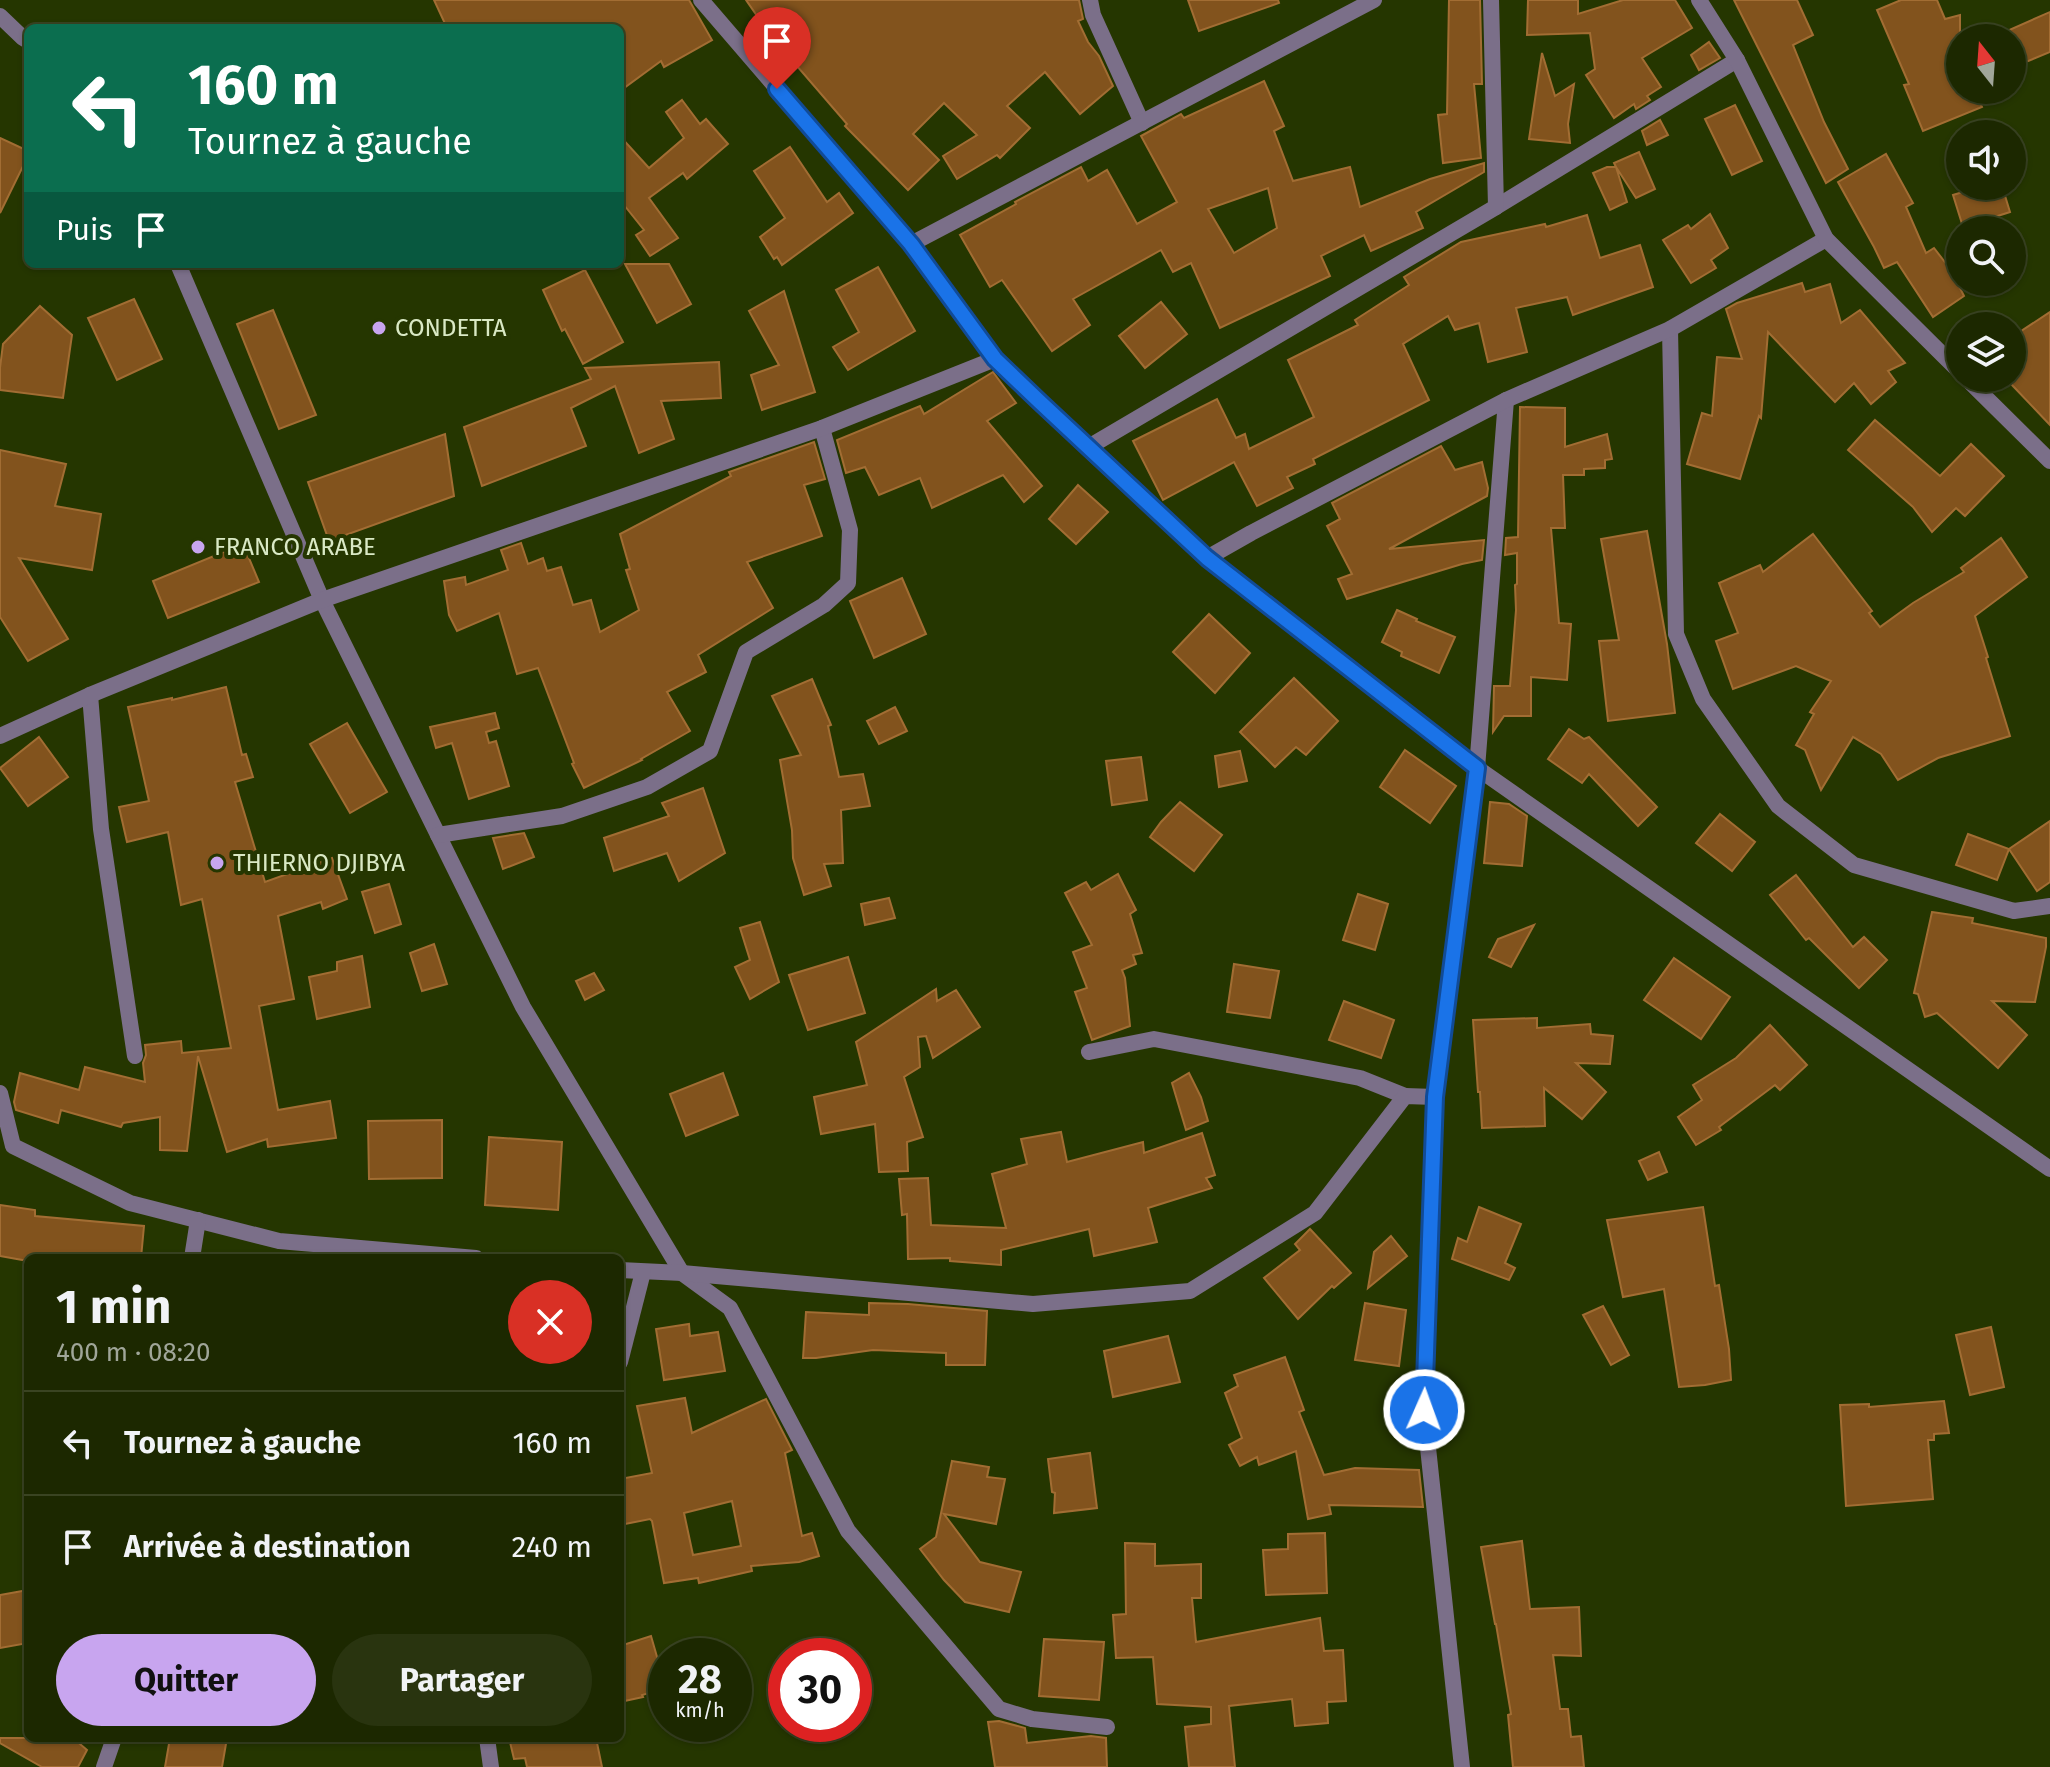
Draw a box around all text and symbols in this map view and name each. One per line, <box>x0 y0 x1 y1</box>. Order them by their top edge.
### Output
pin <box>743 7 811 89</box>
icon: arrive <box>755 19 799 63</box>
north arrow <box>1946 24 2026 104</box>
map controls <box>1946 24 2026 392</box>
text: 160 m <box>188 52 339 119</box>
icon: left <box>56 56 160 160</box>
text: Tournez à gauche <box>188 120 472 164</box>
button: sound <box>1946 120 2026 200</box>
icon: arrive <box>129 208 173 252</box>
text: Puis <box>56 212 113 248</box>
button: search <box>1946 216 2026 296</box>
button: layers <box>1946 312 2026 392</box>
place label: CONDETTA <box>395 314 507 342</box>
marker: CONDETTA <box>370 319 388 337</box>
place label: FRANCO ARABE <box>214 533 376 561</box>
marker: FRANCO ARABE <box>189 538 207 556</box>
place label: THIERNO DJIBYA <box>233 849 405 877</box>
marker: THIERNO DJIBYA <box>208 854 226 872</box>
text: 1 min <box>56 1278 171 1336</box>
button: close <box>508 1280 592 1364</box>
text: 400 m · 08:20 <box>56 1337 211 1368</box>
position arrow <box>1382 1368 1466 1452</box>
icon: left <box>56 1421 100 1465</box>
text: Tournez à gauche <box>124 1425 361 1461</box>
text: 160 m <box>513 1425 592 1461</box>
icon: arrive <box>56 1525 100 1569</box>
text: Arrivée à destination <box>124 1529 411 1565</box>
text: 240 m <box>512 1529 592 1565</box>
button: Quitter <box>56 1634 316 1726</box>
button: Partager <box>332 1634 592 1726</box>
speed limit sign: 30 <box>768 1638 872 1742</box>
text: 28 <box>678 1656 722 1704</box>
text: km/h <box>675 1698 725 1722</box>

